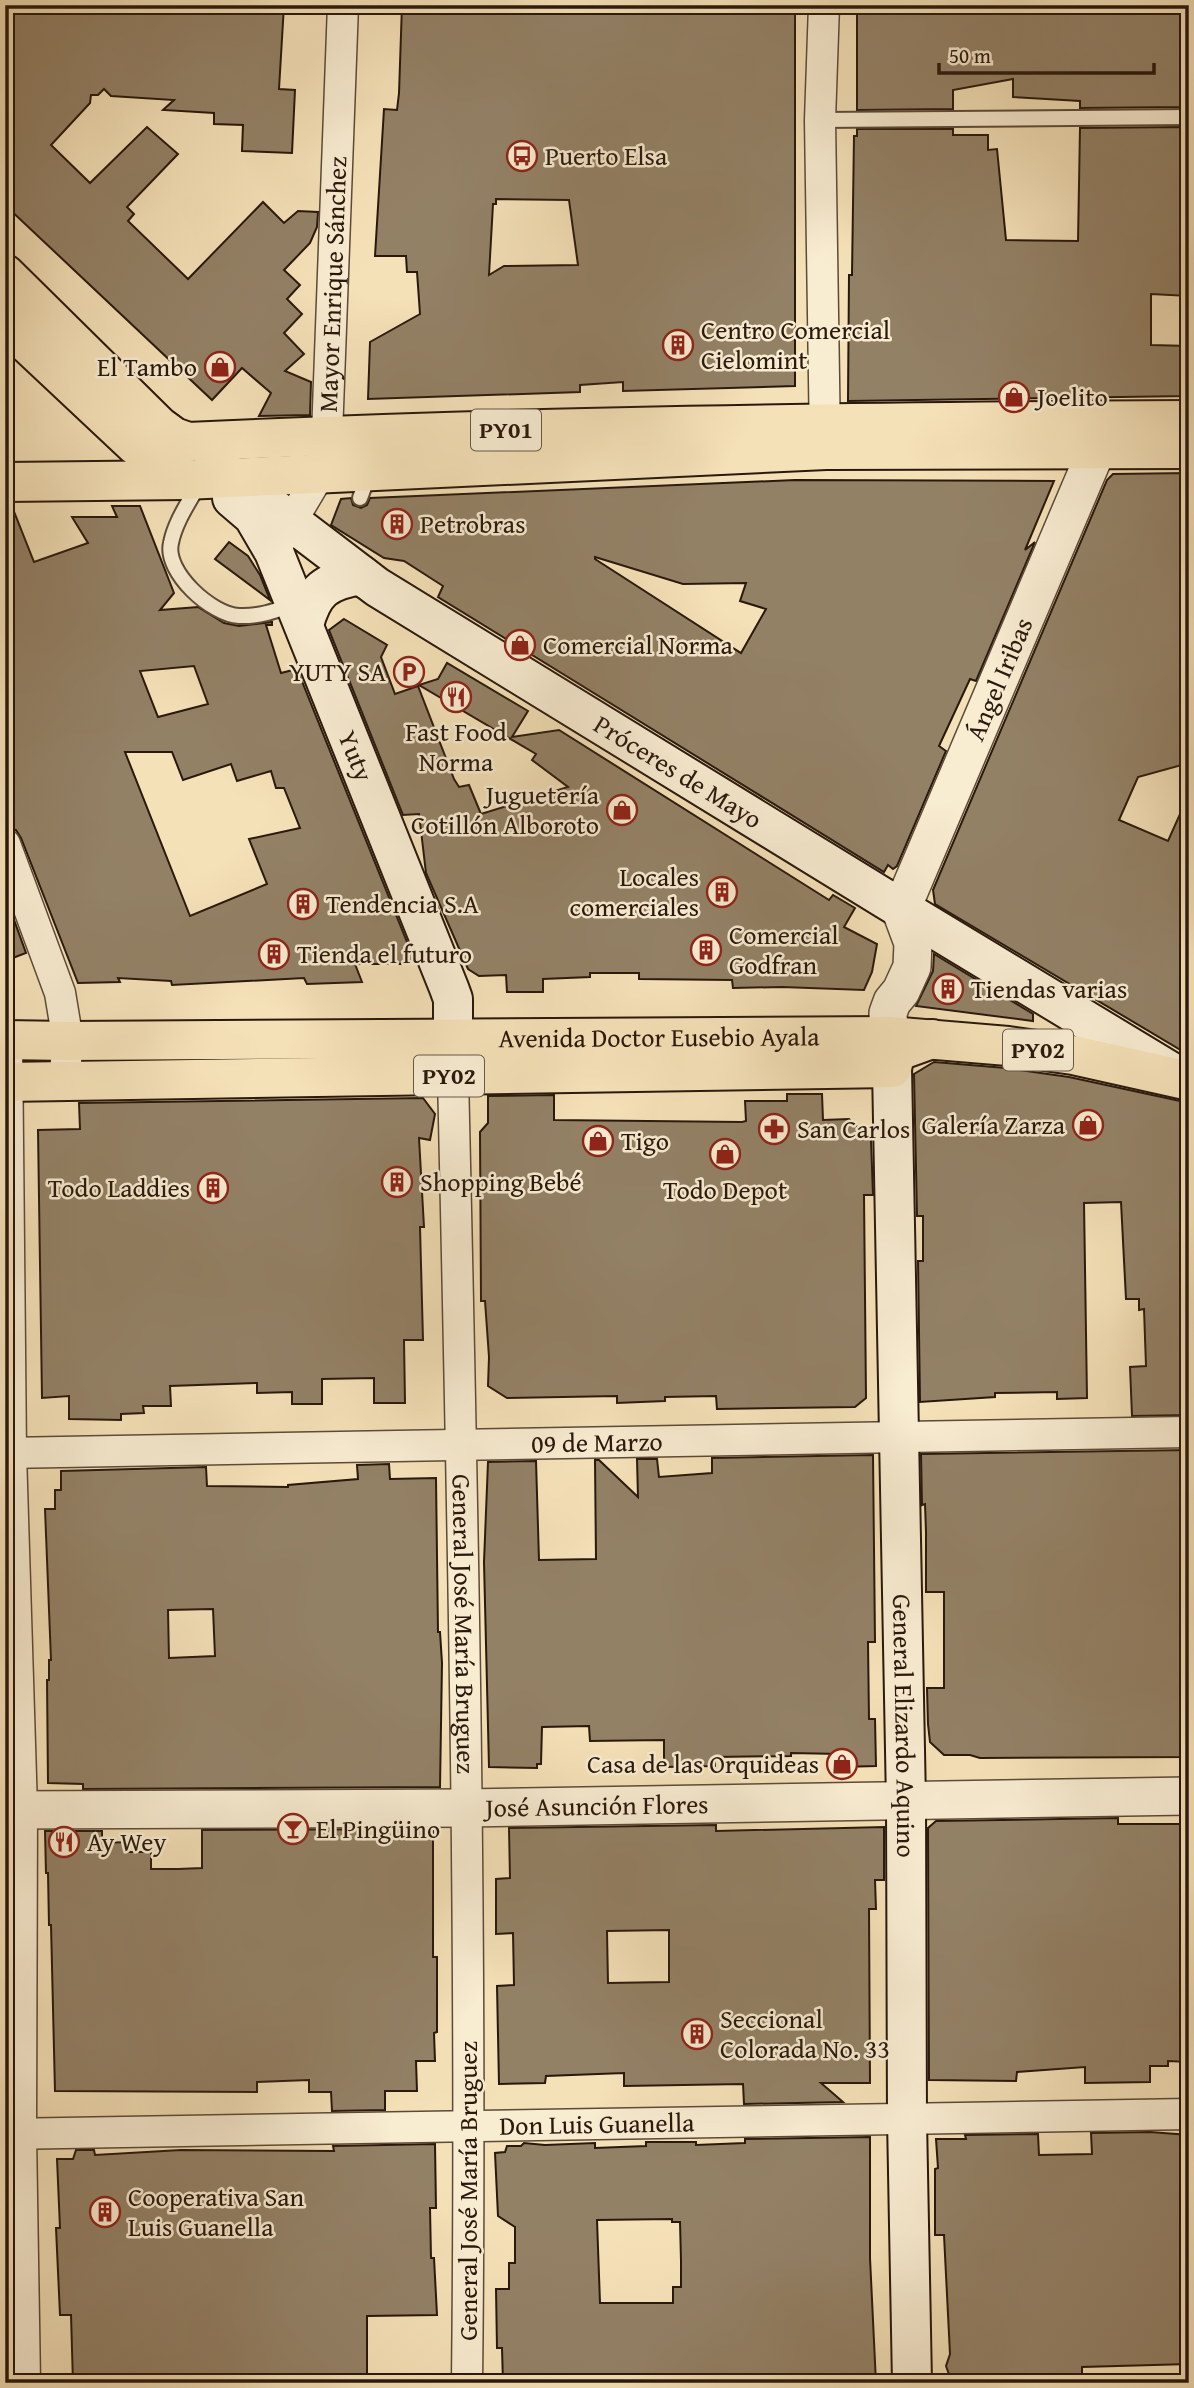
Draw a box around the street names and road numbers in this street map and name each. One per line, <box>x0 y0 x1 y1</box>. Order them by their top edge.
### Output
street label: Mayor Enrique Sánchez <box>308 156 356 413</box>
road number: PY01 <box>471 410 541 450</box>
street label: Ángel Iribas <box>955 611 1042 747</box>
street label: Próceres de Mayo <box>586 705 770 838</box>
street label: Yuty <box>329 724 384 787</box>
street label: Avenida Doctor Eusebio Ayala <box>498 1016 820 1057</box>
road number: PY02 <box>1003 1030 1073 1070</box>
road number: PY02 <box>414 1056 484 1096</box>
street label: 09 de Marzo <box>531 1421 663 1463</box>
street label: General José María Bruguez <box>442 1474 486 1774</box>
street label: General Elizardo Aquino <box>883 1594 926 1858</box>
street label: José Asunción Flores <box>482 1784 709 1827</box>
street label: General José María Bruguez <box>448 2041 487 2341</box>
street label: Don Luis Guanella <box>499 2102 695 2145</box>

